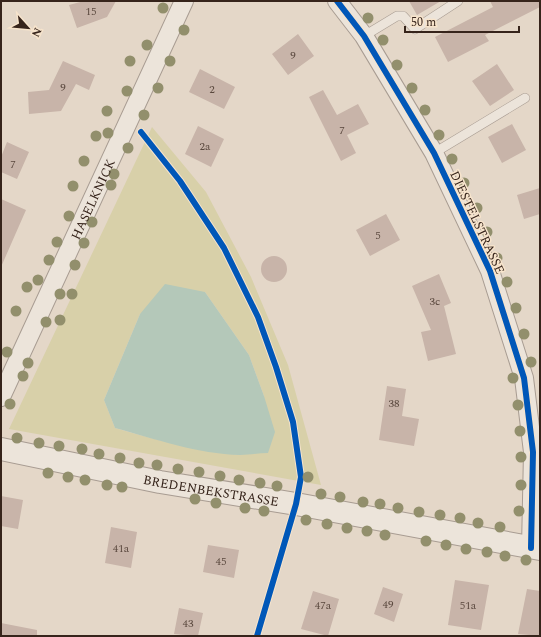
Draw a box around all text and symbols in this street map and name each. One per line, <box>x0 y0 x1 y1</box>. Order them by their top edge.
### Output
house number: 15 <box>86 3 97 20</box>
north arrow <box>8 8 48 48</box>
scale bar <box>405 8 519 34</box>
text: 50 m <box>411 13 436 32</box>
text: N <box>27 24 46 40</box>
house number: 9 <box>290 47 296 64</box>
house number: 9 <box>60 79 66 96</box>
house number: 2 <box>209 81 215 98</box>
house number: 7 <box>339 122 345 139</box>
house number: 2a <box>200 138 211 155</box>
street label: HASELKNICK <box>66 155 121 243</box>
house number: 7 <box>10 156 16 173</box>
street label: DIESTELSTRASSE <box>444 167 510 278</box>
house number: 5 <box>375 227 381 244</box>
house number: 3c <box>430 293 440 310</box>
house number: 38 <box>389 395 400 412</box>
street label: BREDENBEKSTRASSE <box>141 470 280 512</box>
house number: 41a <box>113 540 130 557</box>
house number: 45 <box>216 553 227 570</box>
house number: 49 <box>383 596 394 613</box>
house number: 47a <box>315 597 332 614</box>
house number: 51a <box>460 597 477 614</box>
house number: 43 <box>183 615 194 632</box>

